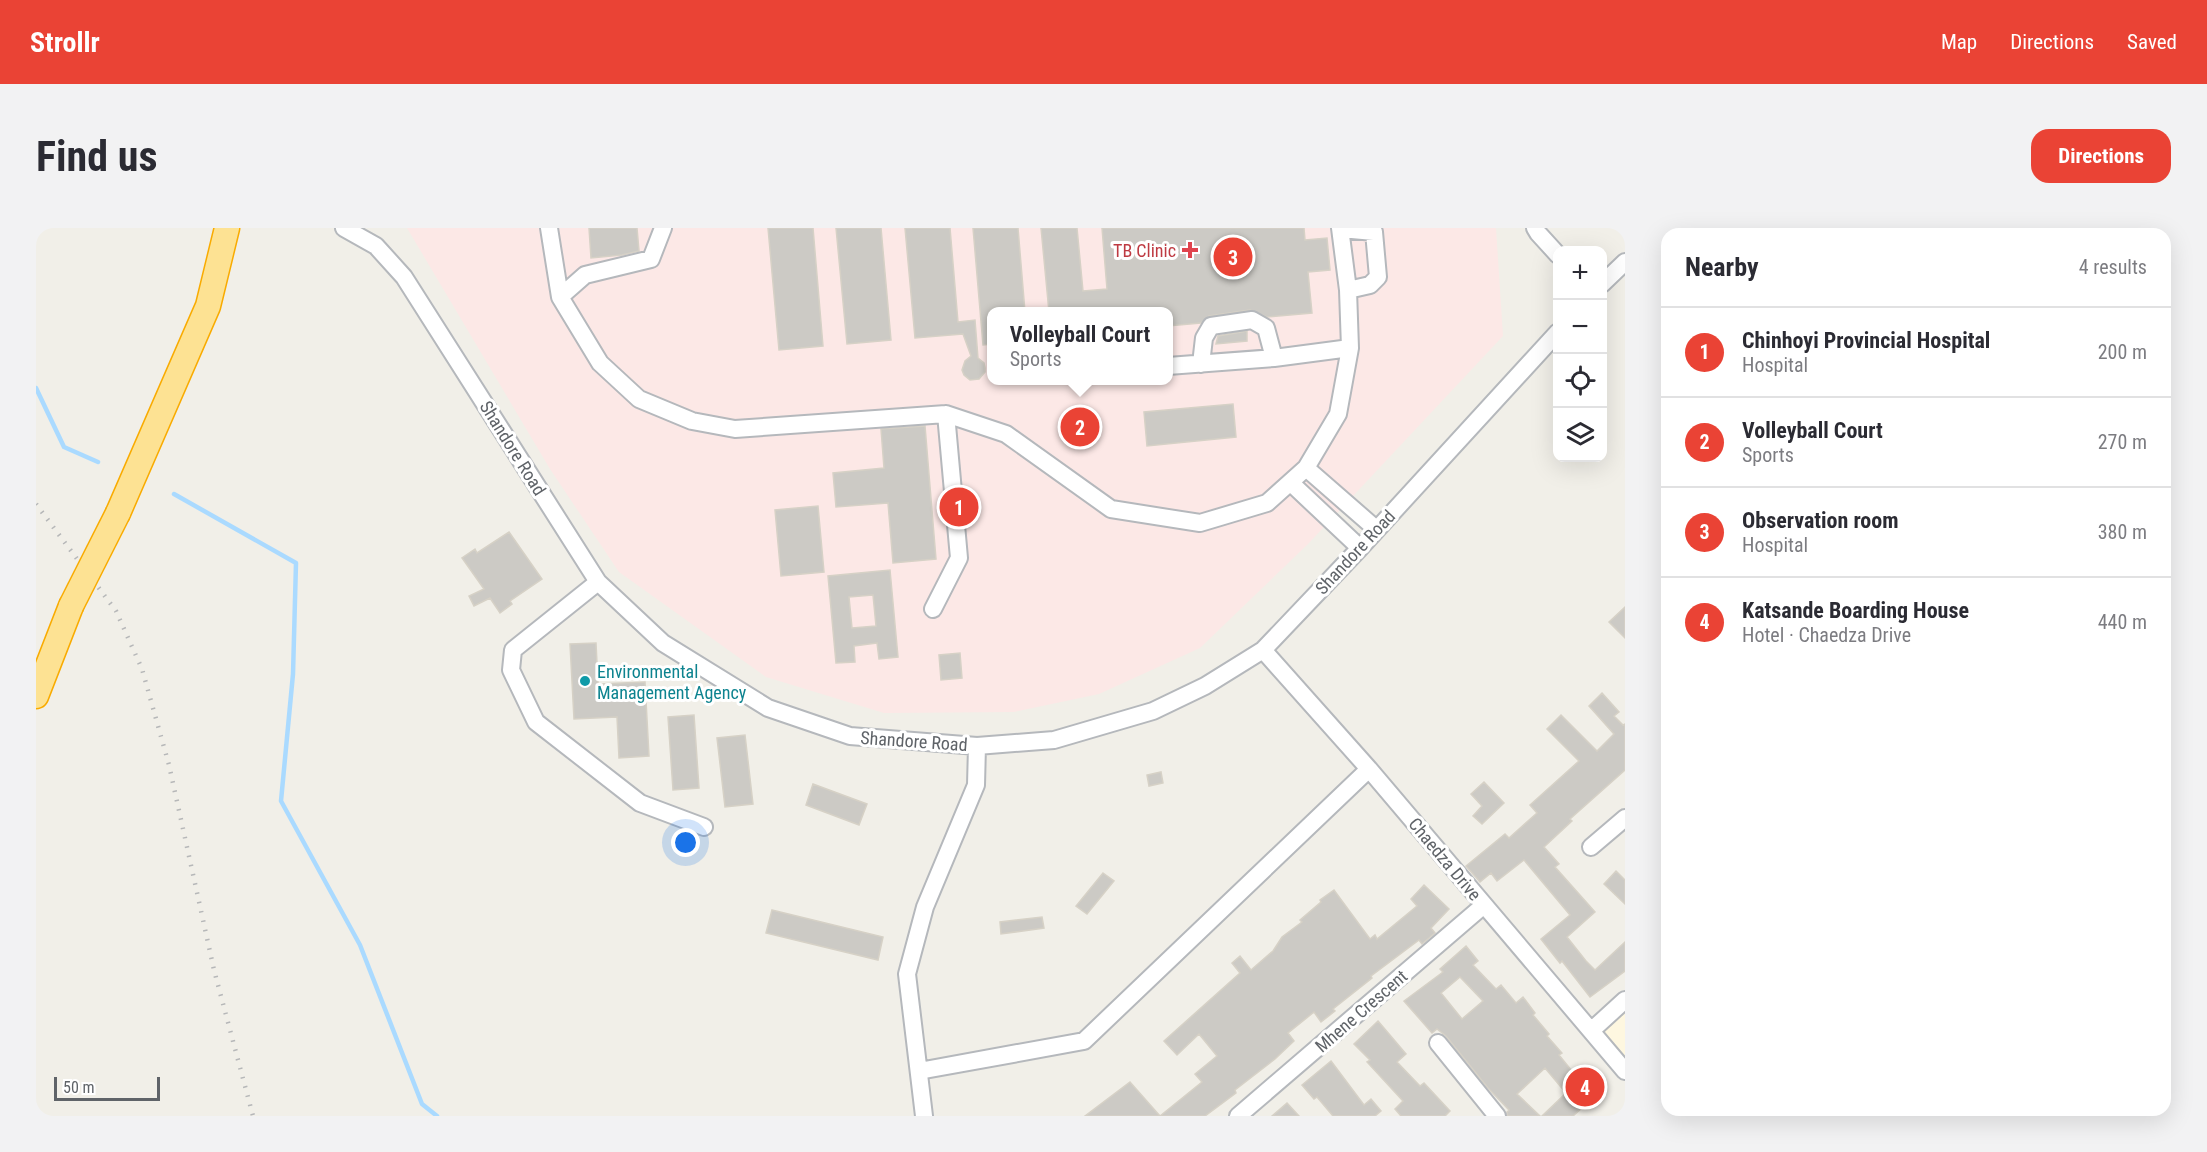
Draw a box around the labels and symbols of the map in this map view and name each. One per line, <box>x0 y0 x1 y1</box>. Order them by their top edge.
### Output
pin: 3 <box>1214 234 1252 279</box>
place label: TB Clinic <box>1113 240 1176 261</box>
marker: TB Clinic <box>1181 241 1199 259</box>
street label: Shandore Road <box>476 397 550 499</box>
pin: 2 <box>1060 404 1100 450</box>
pin: 1 <box>940 484 978 530</box>
street label: Shandore Road <box>1311 506 1399 598</box>
place label: Environmental Management Agency <box>597 661 747 703</box>
marker: Environmental Management Agency <box>578 674 592 688</box>
street label: Shandore Road <box>860 727 968 755</box>
street label: Chaedza Drive <box>1404 813 1486 905</box>
your location <box>671 828 700 857</box>
street label: Mhene Crescent <box>1311 965 1411 1057</box>
pin: 4 <box>1566 1064 1604 1110</box>
scale bar <box>54 1074 160 1102</box>

